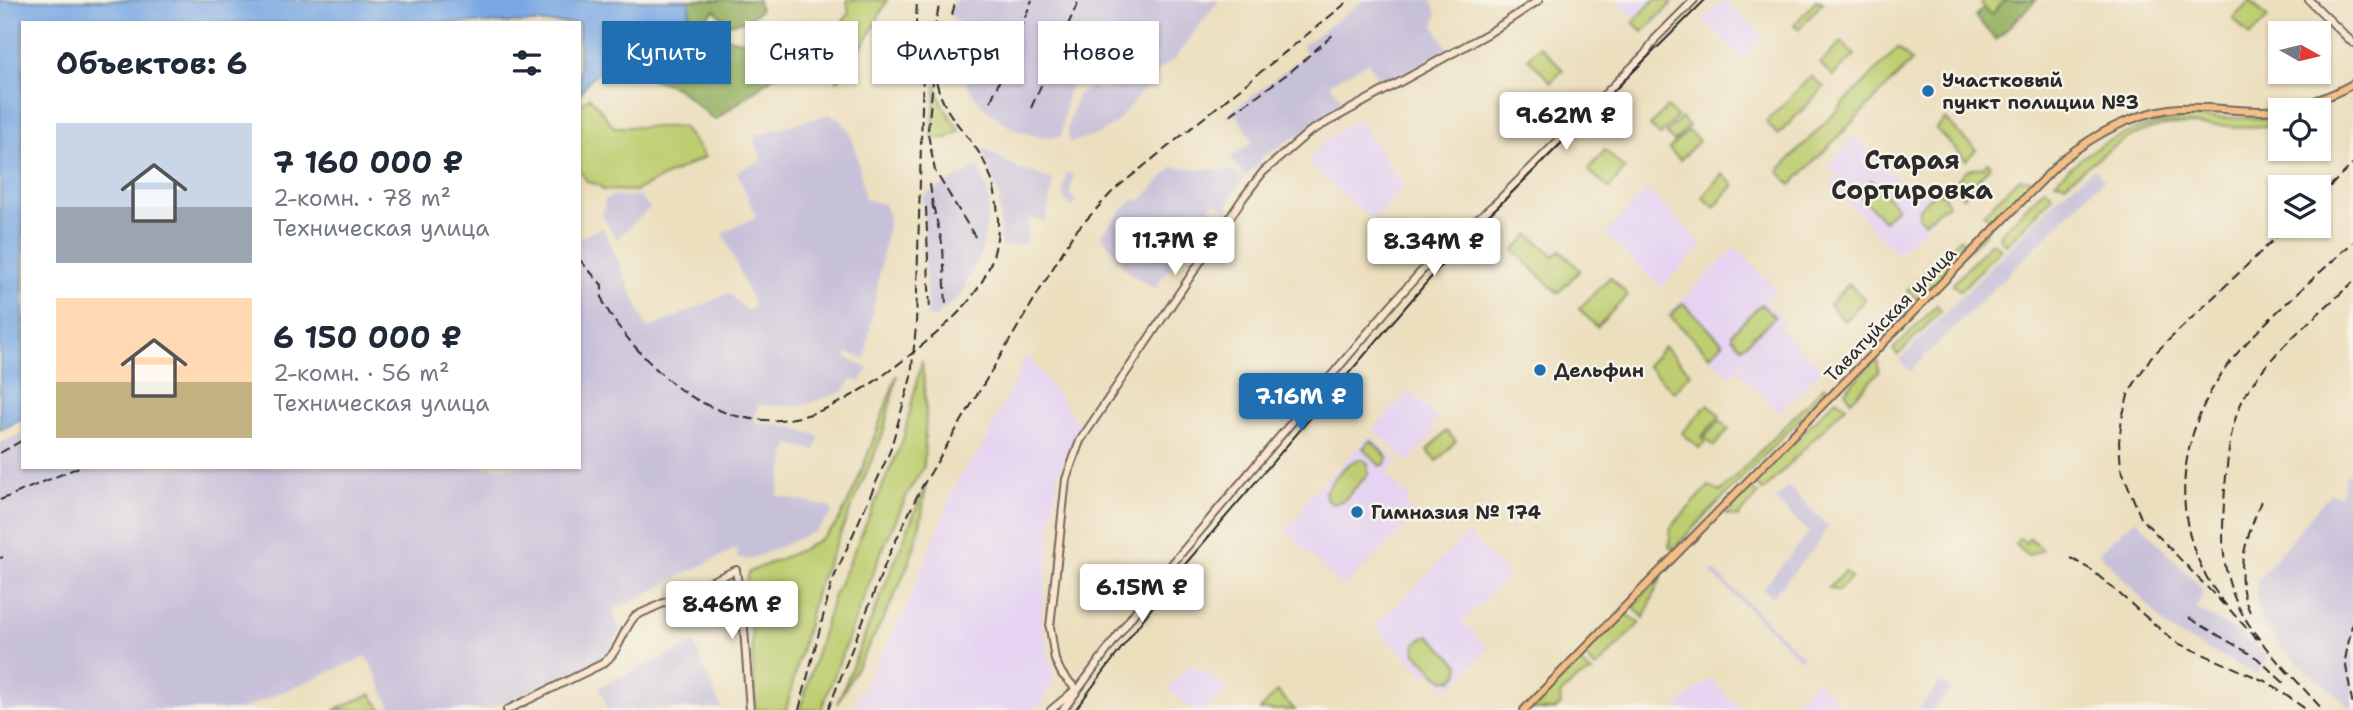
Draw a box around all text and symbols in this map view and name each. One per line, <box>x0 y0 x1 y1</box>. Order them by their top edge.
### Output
chip: Купить <box>602 21 731 84</box>
chip: Снять <box>745 21 858 84</box>
chip: Фильтры <box>872 21 1024 84</box>
chip: Новое <box>1038 21 1159 84</box>
north arrow <box>2268 21 2331 84</box>
map controls <box>2268 21 2331 238</box>
text: Объектов: 6 <box>56 43 248 84</box>
icon: filters <box>508 44 546 82</box>
place label: Участковый пункт полиции №3 <box>1942 68 2139 115</box>
marker: Участковый пункт полиции №3 <box>1920 83 1936 99</box>
pin: 9.62M ₽ <box>1501 92 1631 152</box>
button: locate <box>2268 98 2331 161</box>
text: 9.62M ₽ <box>1516 100 1616 130</box>
text: 7 160 000 ₽ <box>273 142 464 183</box>
district label: Старая Сортировка <box>1831 142 1993 207</box>
icon: home <box>112 151 196 235</box>
button: layers <box>2268 175 2331 238</box>
text: 2-комн. · 78 m² <box>273 183 451 213</box>
text: Техническая улица <box>273 213 490 243</box>
pin: 11.7M ₽ <box>1110 218 1240 277</box>
pin: 8.34M ₽ <box>1369 218 1499 278</box>
text: 11.7M ₽ <box>1131 225 1219 255</box>
text: 8.34M ₽ <box>1383 226 1485 256</box>
street label: Таватуйская улица <box>1819 241 1962 388</box>
text: 6 150 000 ₽ <box>273 317 462 358</box>
icon: home <box>112 326 196 410</box>
text: 2-комн. · 56 m² <box>273 358 450 388</box>
place label: Дельфин <box>1554 358 1644 383</box>
marker: Дельфин <box>1532 362 1548 378</box>
pin: 7.16M ₽ <box>1236 374 1366 433</box>
text: 7.16M ₽ <box>1255 381 1347 411</box>
text: Техническая улица <box>273 388 490 418</box>
place label: Гимназия № 174 <box>1371 500 1542 525</box>
marker: Гимназия № 174 <box>1349 504 1365 520</box>
pin: 6.15M ₽ <box>1077 564 1207 624</box>
text: 6.15M ₽ <box>1096 572 1188 602</box>
pin: 8.46M ₽ <box>667 582 797 641</box>
text: 8.46M ₽ <box>682 589 782 619</box>

